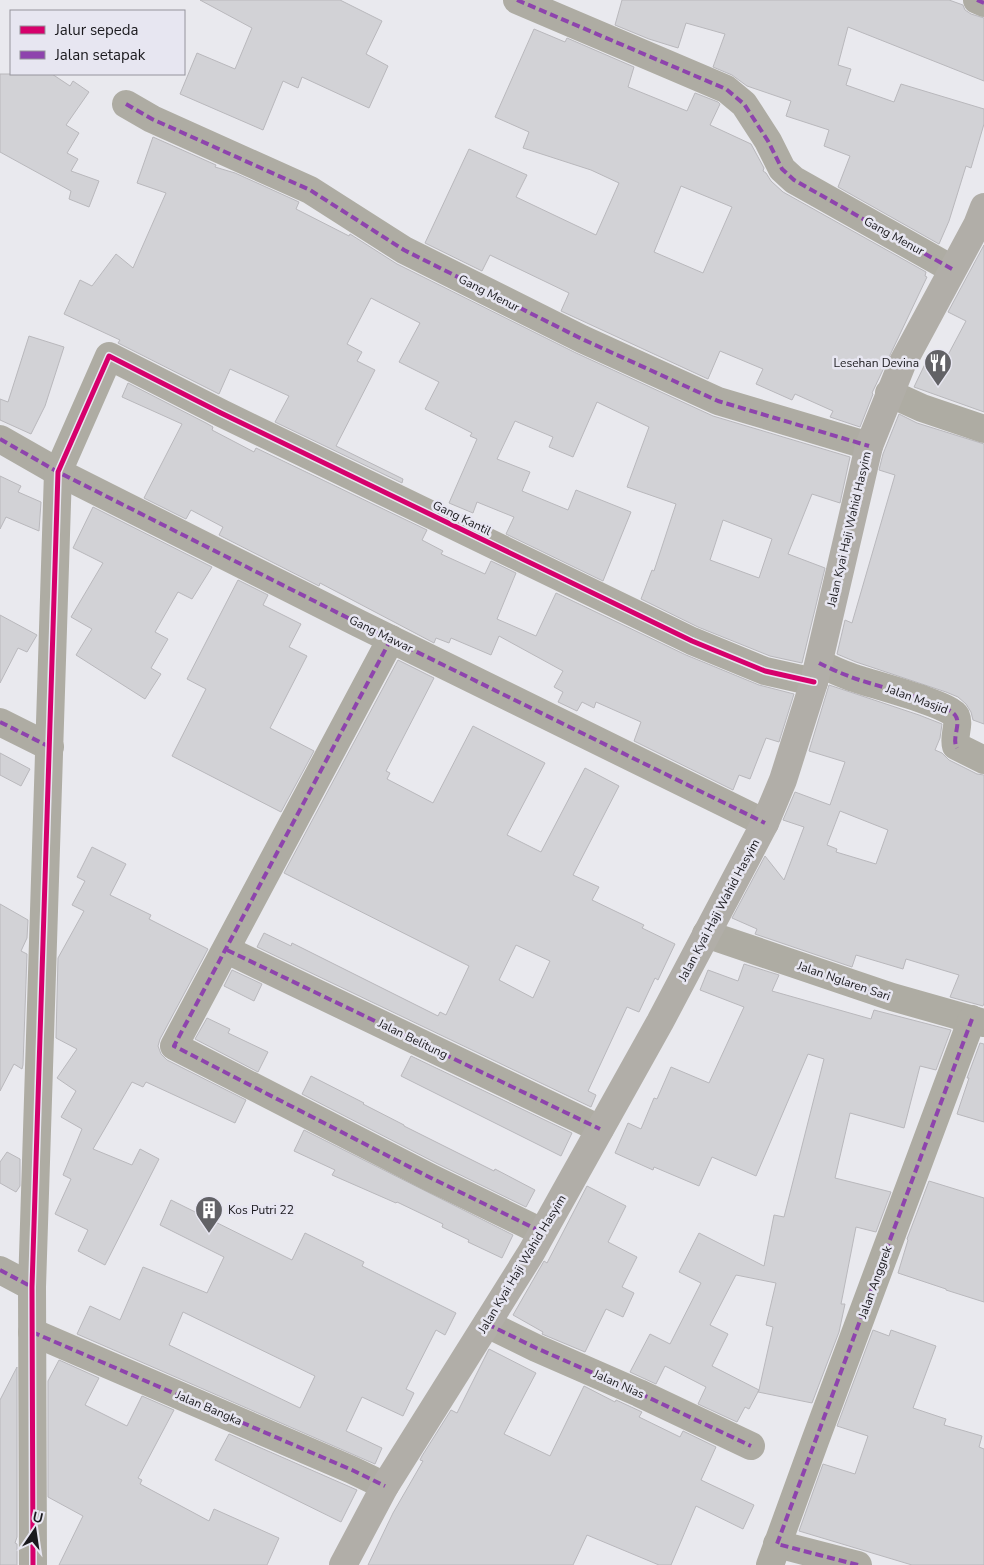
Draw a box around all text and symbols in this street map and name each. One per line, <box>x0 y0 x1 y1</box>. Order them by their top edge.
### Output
legend <box>10 10 185 75</box>
text: Jalur sepeda <box>54 20 139 40</box>
text: Jalan setapak <box>54 45 146 65</box>
street label: Gang Menur <box>861 213 928 259</box>
street label: Gang Menur <box>456 271 523 316</box>
restaurant icon: Lesehan Devina <box>923 348 953 387</box>
place label: Lesehan Devina <box>834 355 919 371</box>
street label: Jalan Kyai Haji Wahid Hasyim <box>823 450 875 609</box>
street label: Gang Kantil <box>430 497 494 539</box>
street label: Gang Mawar <box>346 612 416 657</box>
street label: Jalan Masjid <box>883 680 950 718</box>
street label: Jalan Kyai Haji Wahid Hasyim <box>674 836 763 985</box>
street label: Jalan Nglaren Sari <box>794 957 893 1004</box>
street label: Jalan Belitung <box>375 1015 451 1063</box>
street label: Jalan Kyai Haji Wahid Hasyim <box>474 1192 570 1337</box>
building icon: Kos Putri 22 <box>194 1195 224 1234</box>
place label: Kos Putri 22 <box>228 1202 294 1218</box>
street label: Jalan Anggrek <box>854 1242 896 1322</box>
street label: Jalan Nias <box>590 1365 647 1402</box>
street label: Jalan Bangka <box>172 1386 245 1429</box>
north arrow <box>10 1505 60 1555</box>
text: U <box>31 1507 45 1528</box>

